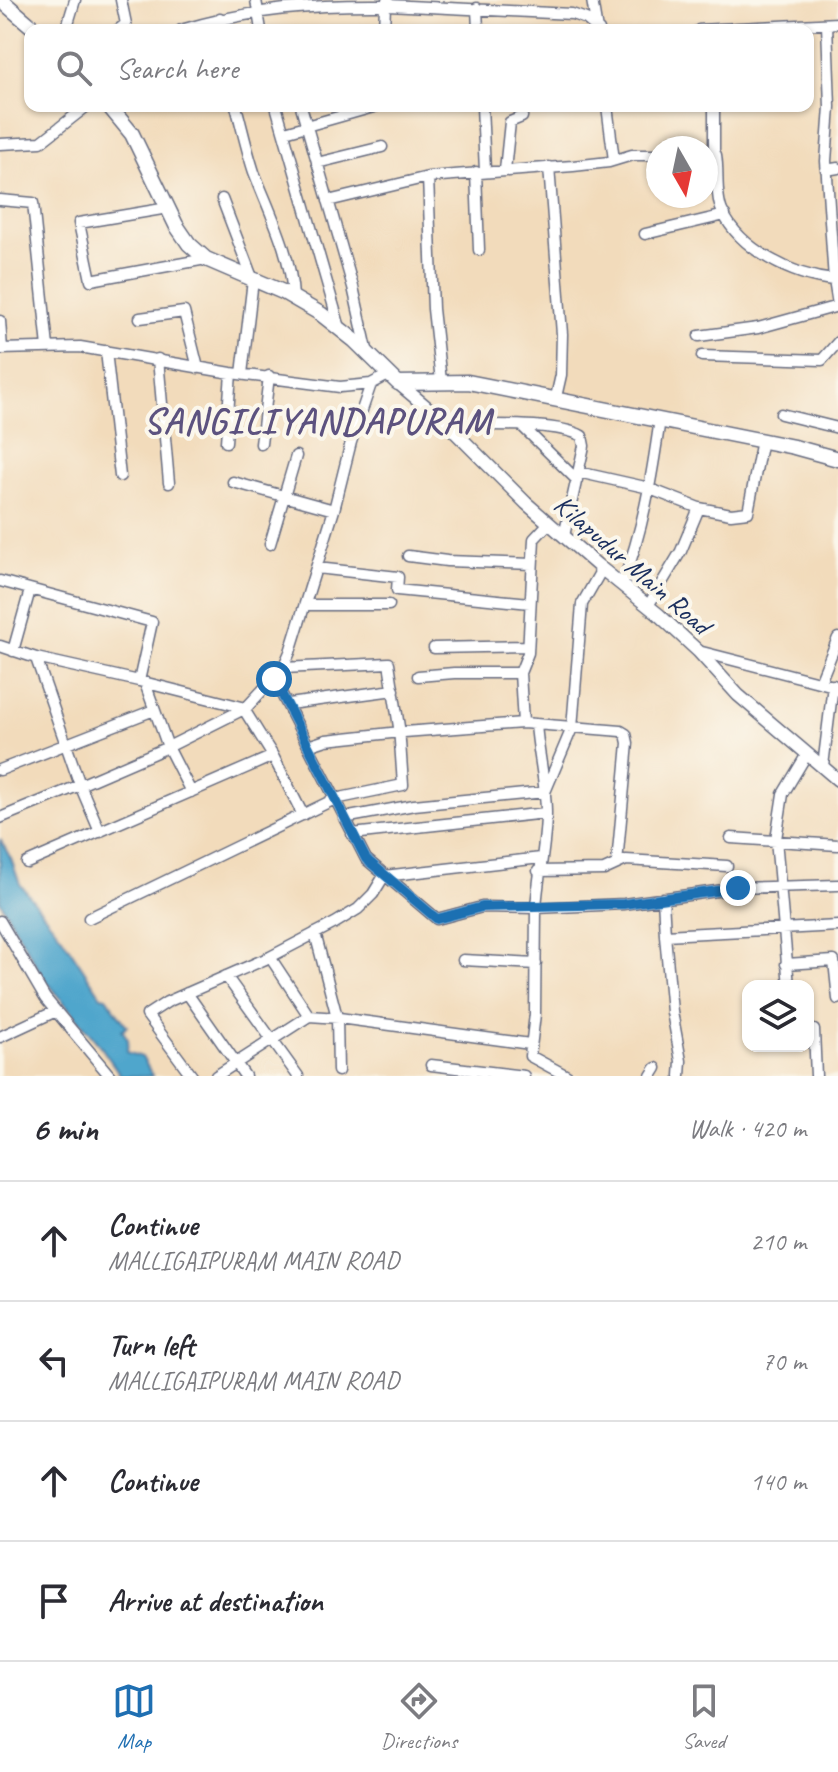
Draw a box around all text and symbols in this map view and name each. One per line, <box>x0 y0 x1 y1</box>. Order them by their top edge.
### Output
search box <box>24 24 814 112</box>
icon: search <box>52 46 96 90</box>
text: Search here <box>116 49 238 87</box>
north arrow <box>646 136 718 208</box>
district label: SANGILIYANDAPURAM <box>144 398 495 444</box>
street label: Kilapudur Main Road <box>547 487 721 645</box>
route start <box>256 661 292 697</box>
route end <box>720 870 756 906</box>
map controls <box>742 980 814 1052</box>
button: layers <box>742 980 814 1052</box>
text: 6 min <box>32 1107 98 1150</box>
text: Walk · 420 m <box>689 1112 806 1145</box>
text: Continue <box>108 1206 198 1244</box>
icon: ahead <box>32 1219 76 1263</box>
text: 210 m <box>750 1225 806 1258</box>
text: MALLIGAIPURAM MAIN ROAD <box>108 1244 399 1277</box>
text: Turn left <box>108 1326 195 1364</box>
icon: left <box>32 1339 76 1383</box>
text: 70 m <box>762 1345 806 1378</box>
text: MALLIGAIPURAM MAIN ROAD <box>108 1364 399 1397</box>
icon: ahead <box>32 1459 76 1503</box>
text: Continue <box>108 1462 198 1500</box>
text: 140 m <box>750 1465 806 1498</box>
icon: arrive <box>32 1579 76 1623</box>
text: Arrive at destination <box>108 1582 323 1620</box>
tab: Map <box>112 1679 156 1755</box>
tab: Directions <box>381 1679 457 1755</box>
tab: Saved <box>682 1679 726 1755</box>

